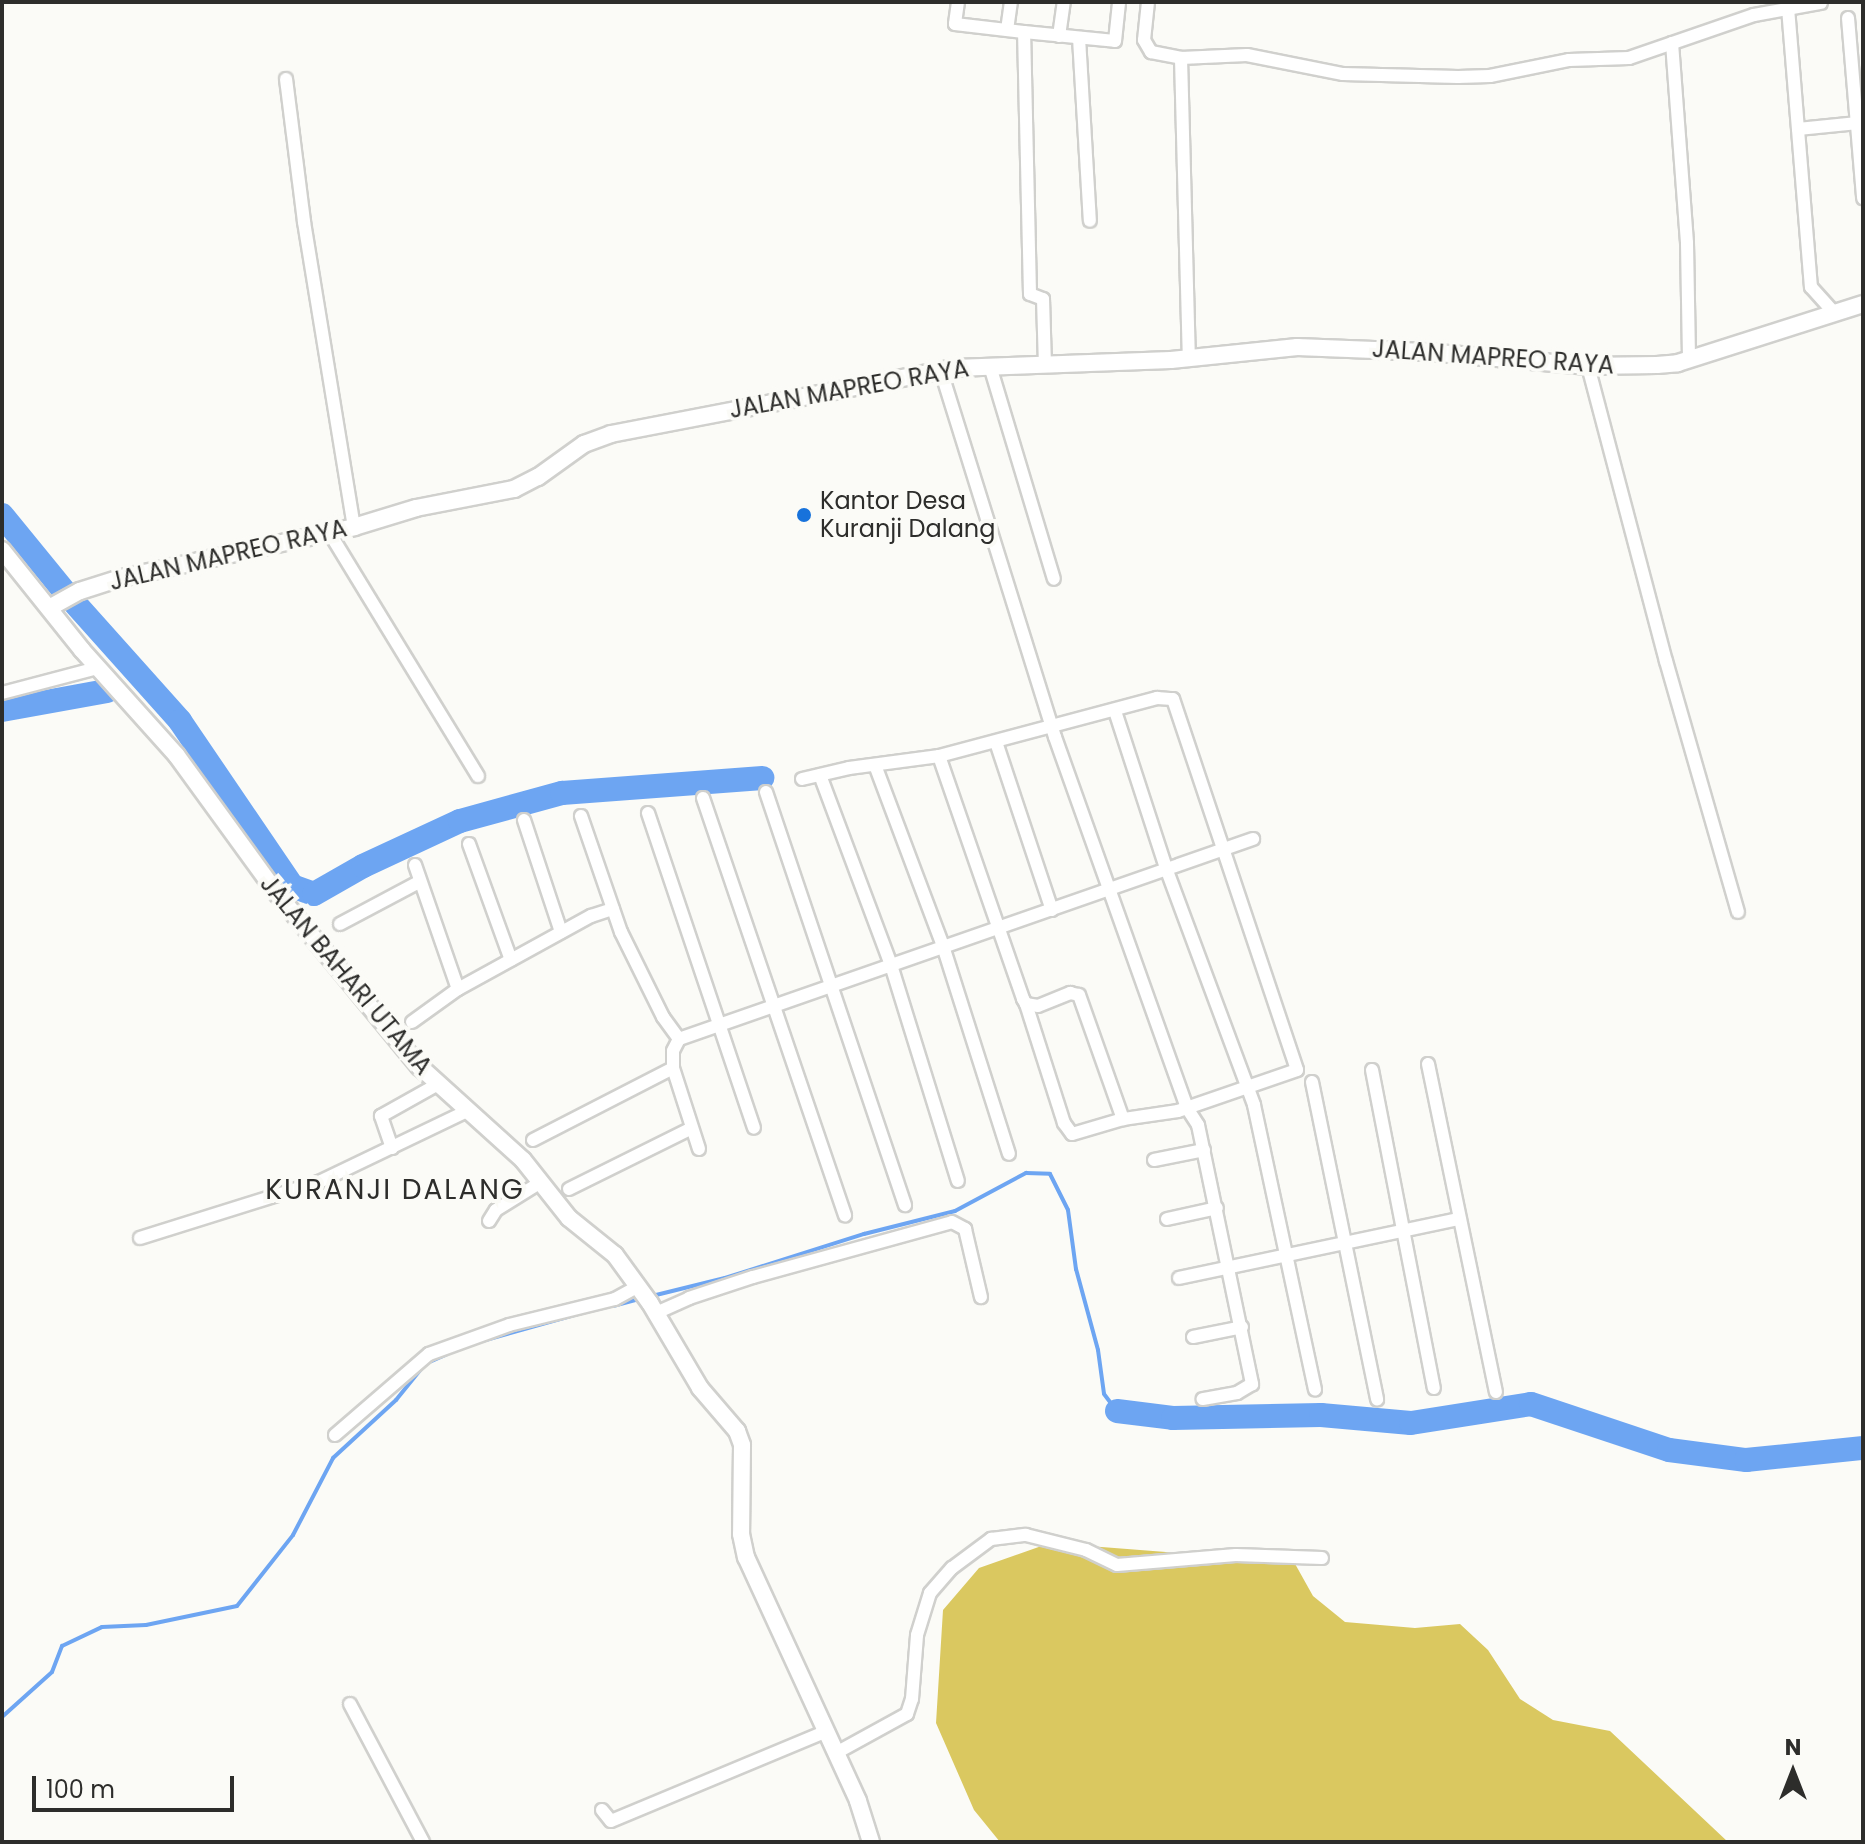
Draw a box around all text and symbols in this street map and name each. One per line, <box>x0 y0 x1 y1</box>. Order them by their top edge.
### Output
street label: JALAN MAPREO RAYA <box>1371 334 1615 380</box>
street label: JALAN MAPREO RAYA <box>727 354 971 424</box>
place label: Kantor Desa Kuranji Dalang <box>820 487 995 543</box>
marker: Kantor Desa Kuranji Dalang <box>795 506 813 524</box>
street label: JALAN MAPREO RAYA <box>107 514 349 596</box>
street label: JALAN BAHARI UTAMA <box>254 869 438 1081</box>
district label: KURANJI DALANG <box>265 1173 525 1207</box>
north arrow <box>1753 1732 1833 1812</box>
text: N <box>1785 1732 1801 1763</box>
scale bar <box>36 1760 238 1810</box>
text: 100 m <box>46 1773 115 1806</box>

